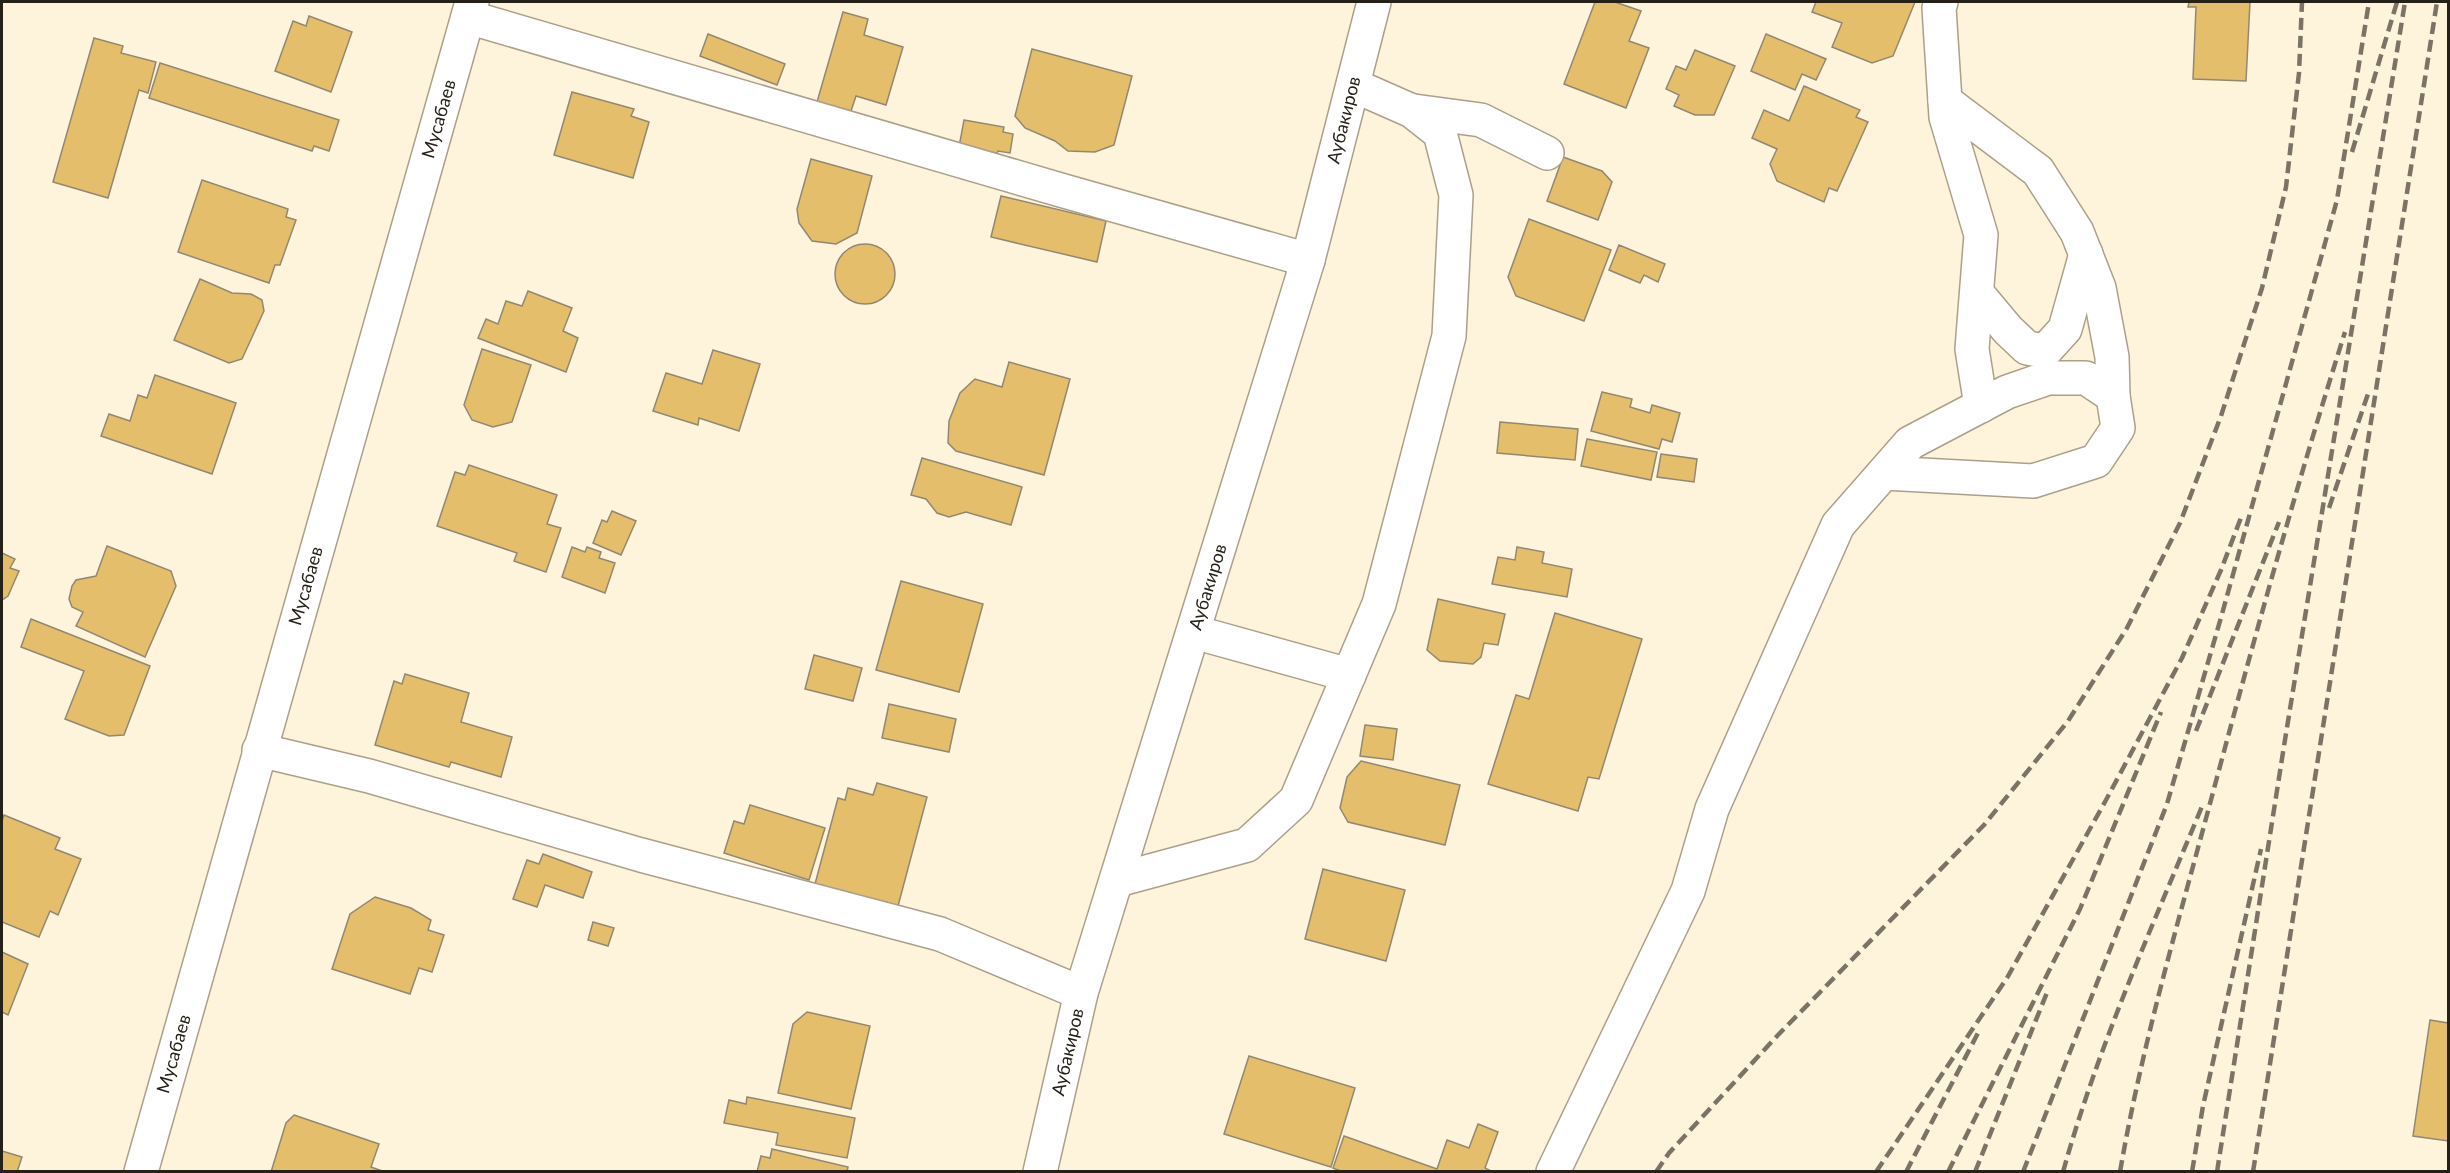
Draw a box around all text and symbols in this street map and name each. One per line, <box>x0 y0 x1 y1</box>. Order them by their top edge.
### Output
street label: Аубакиров <box>1322 74 1364 166</box>
street label: Мусабаев <box>416 77 460 161</box>
street label: Аубакиров <box>1184 541 1231 633</box>
street label: Мусабаев <box>283 544 327 628</box>
street label: Аубакиров <box>1046 1006 1088 1098</box>
street label: Мусабаев <box>151 1012 195 1096</box>

